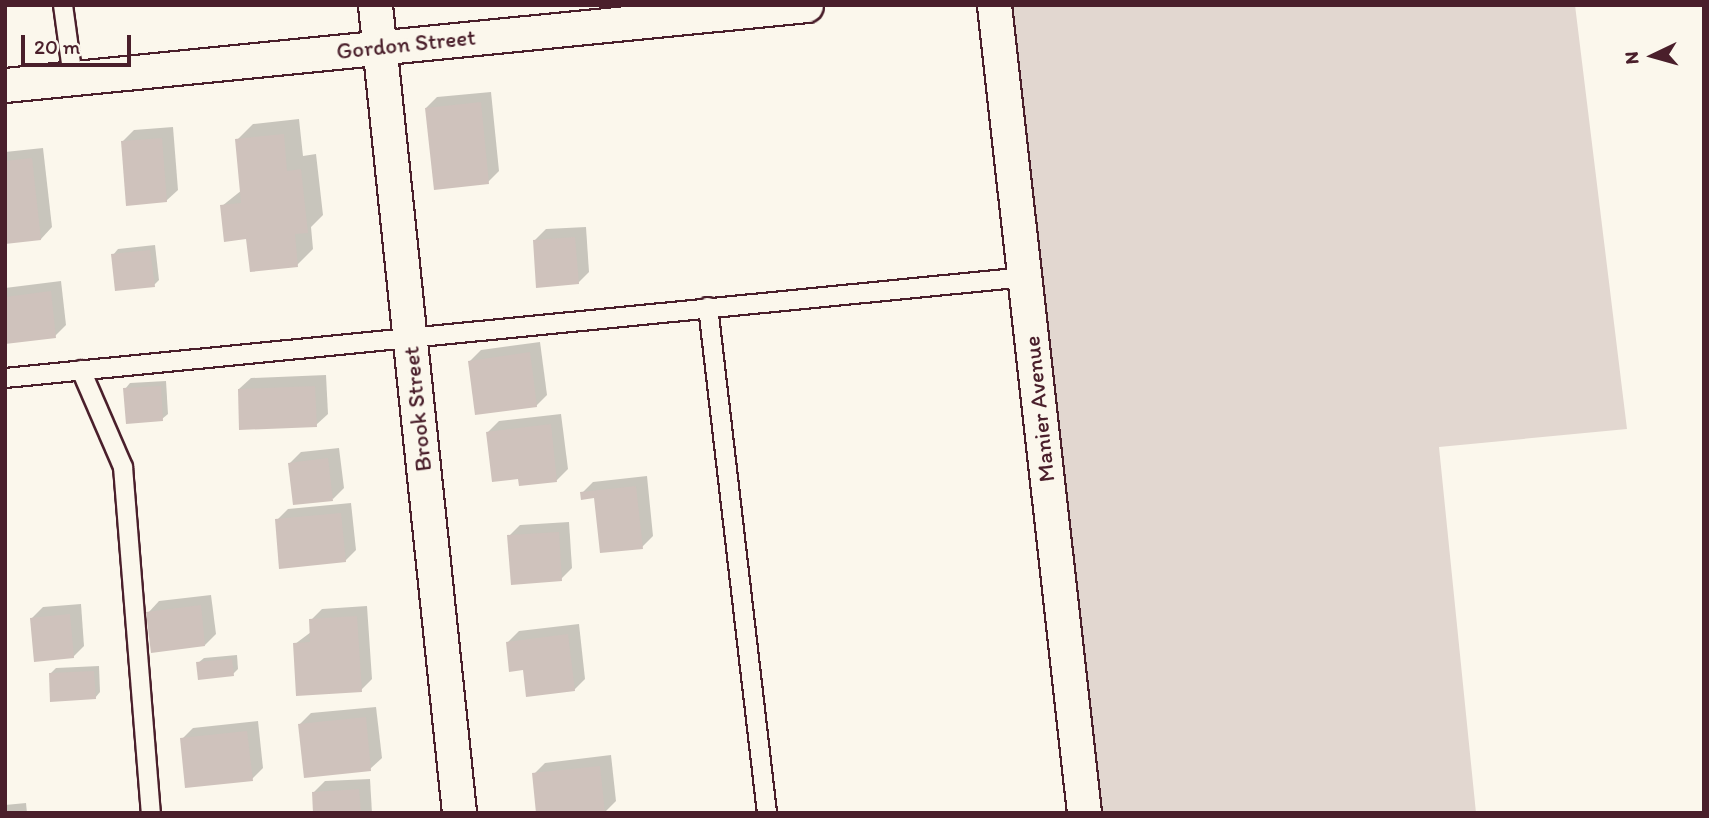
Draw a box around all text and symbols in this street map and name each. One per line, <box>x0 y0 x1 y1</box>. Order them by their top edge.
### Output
scale bar <box>24 21 135 65</box>
north arrow <box>1618 21 1688 91</box>
street label: Gordon Street <box>335 23 477 65</box>
text: 20 m <box>34 34 80 59</box>
text: N <box>1620 50 1644 65</box>
street label: Manier Avenue <box>1018 335 1060 483</box>
street label: Brook Street <box>397 345 437 473</box>

